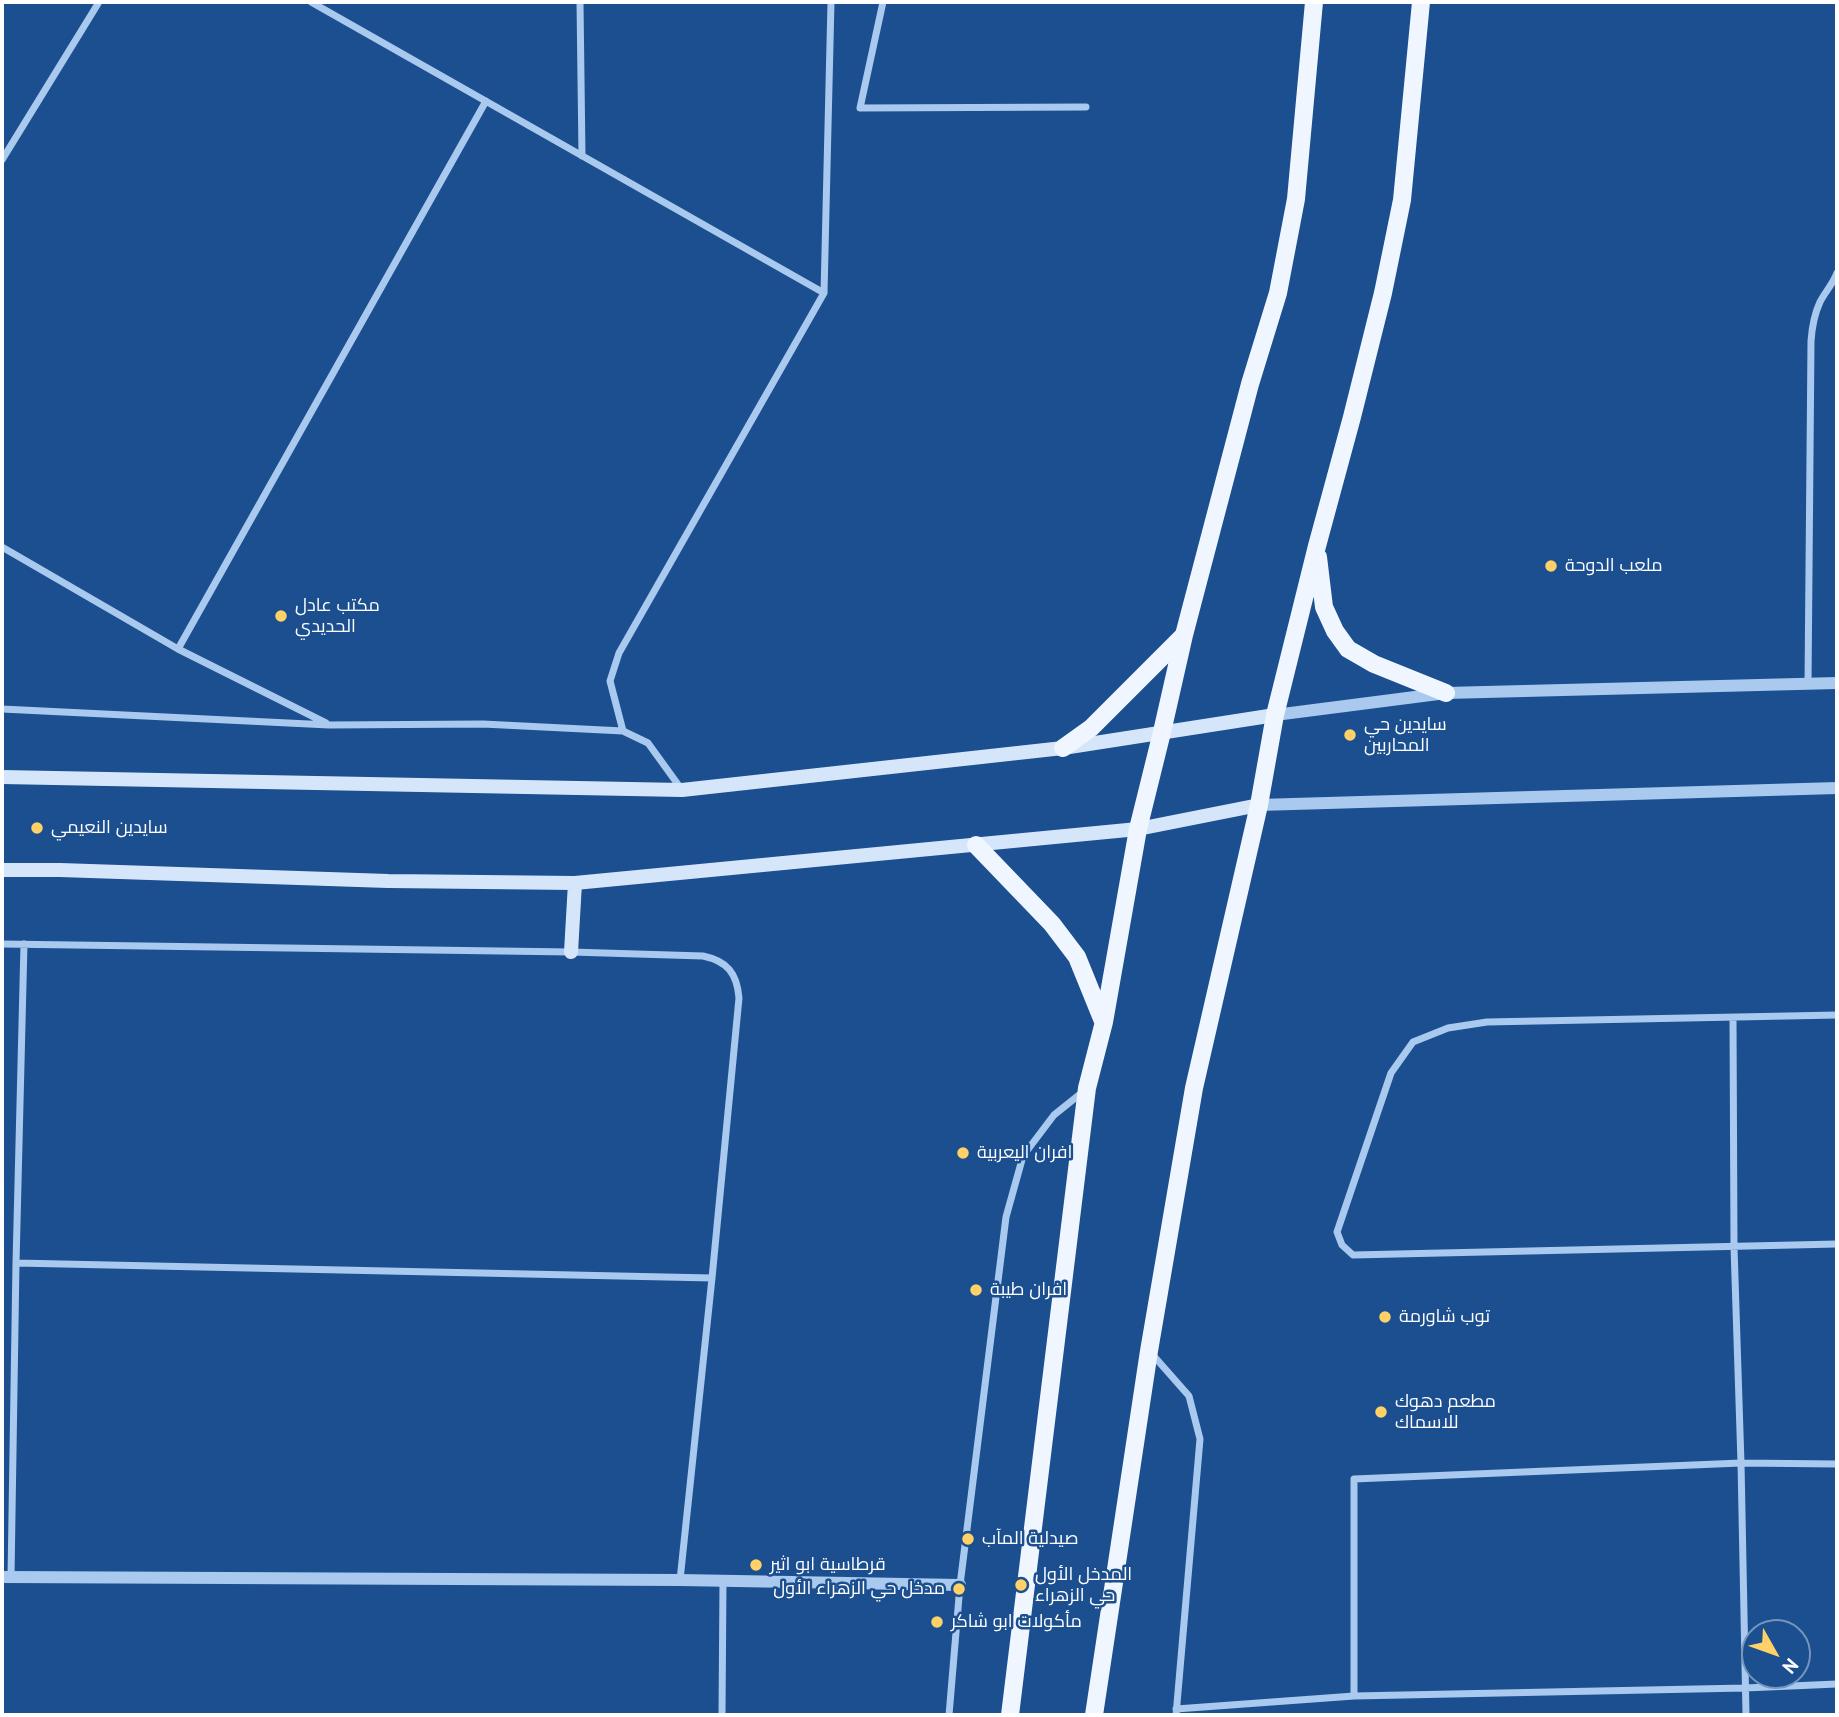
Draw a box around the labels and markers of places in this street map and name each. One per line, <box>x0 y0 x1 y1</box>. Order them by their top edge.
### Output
place label: ملعب الدوحة <box>1565 555 1663 577</box>
marker: ملعب الدوحة <box>1543 558 1559 574</box>
place label: مكتب عادل الحديدي <box>295 595 380 638</box>
marker: مكتب عادل الحديدي <box>273 608 289 624</box>
place label: سايدين حي المحاربين <box>1364 714 1447 756</box>
marker: سايدين حي المحاربين <box>1342 727 1358 743</box>
place label: سايدين النعيمي <box>51 817 168 839</box>
marker: سايدين النعيمي <box>29 820 45 836</box>
place label: افران اليعربية <box>977 1142 1072 1164</box>
marker: افران اليعربية <box>955 1145 971 1161</box>
place label: افران طيبة <box>990 1279 1067 1301</box>
marker: افران طيبة <box>968 1282 984 1298</box>
place label: توب شاورمة <box>1399 1306 1490 1328</box>
marker: توب شاورمة <box>1377 1309 1393 1325</box>
place label: مطعم دهوك للاسماك <box>1395 1391 1496 1434</box>
marker: مطعم دهوك للاسماك <box>1373 1404 1389 1420</box>
place label: صيدلية المآب <box>982 1528 1079 1550</box>
marker: صيدلية المآب <box>960 1531 976 1547</box>
place label: قرطاسية ابو اثير <box>770 1554 886 1576</box>
marker: قرطاسية ابو اثير <box>748 1557 764 1573</box>
place label: المدخل الأول حي الزهراء <box>1035 1564 1132 1606</box>
marker: المدخل الأول حي الزهراء <box>1013 1577 1029 1593</box>
place label: مدخل حي الزهراء الأول <box>773 1578 945 1600</box>
marker: مدخل حي الزهراء الأول <box>951 1581 967 1597</box>
place label: مأكولات ابو شاكر <box>951 1611 1082 1633</box>
marker: مأكولات ابو شاكر <box>929 1614 945 1630</box>

